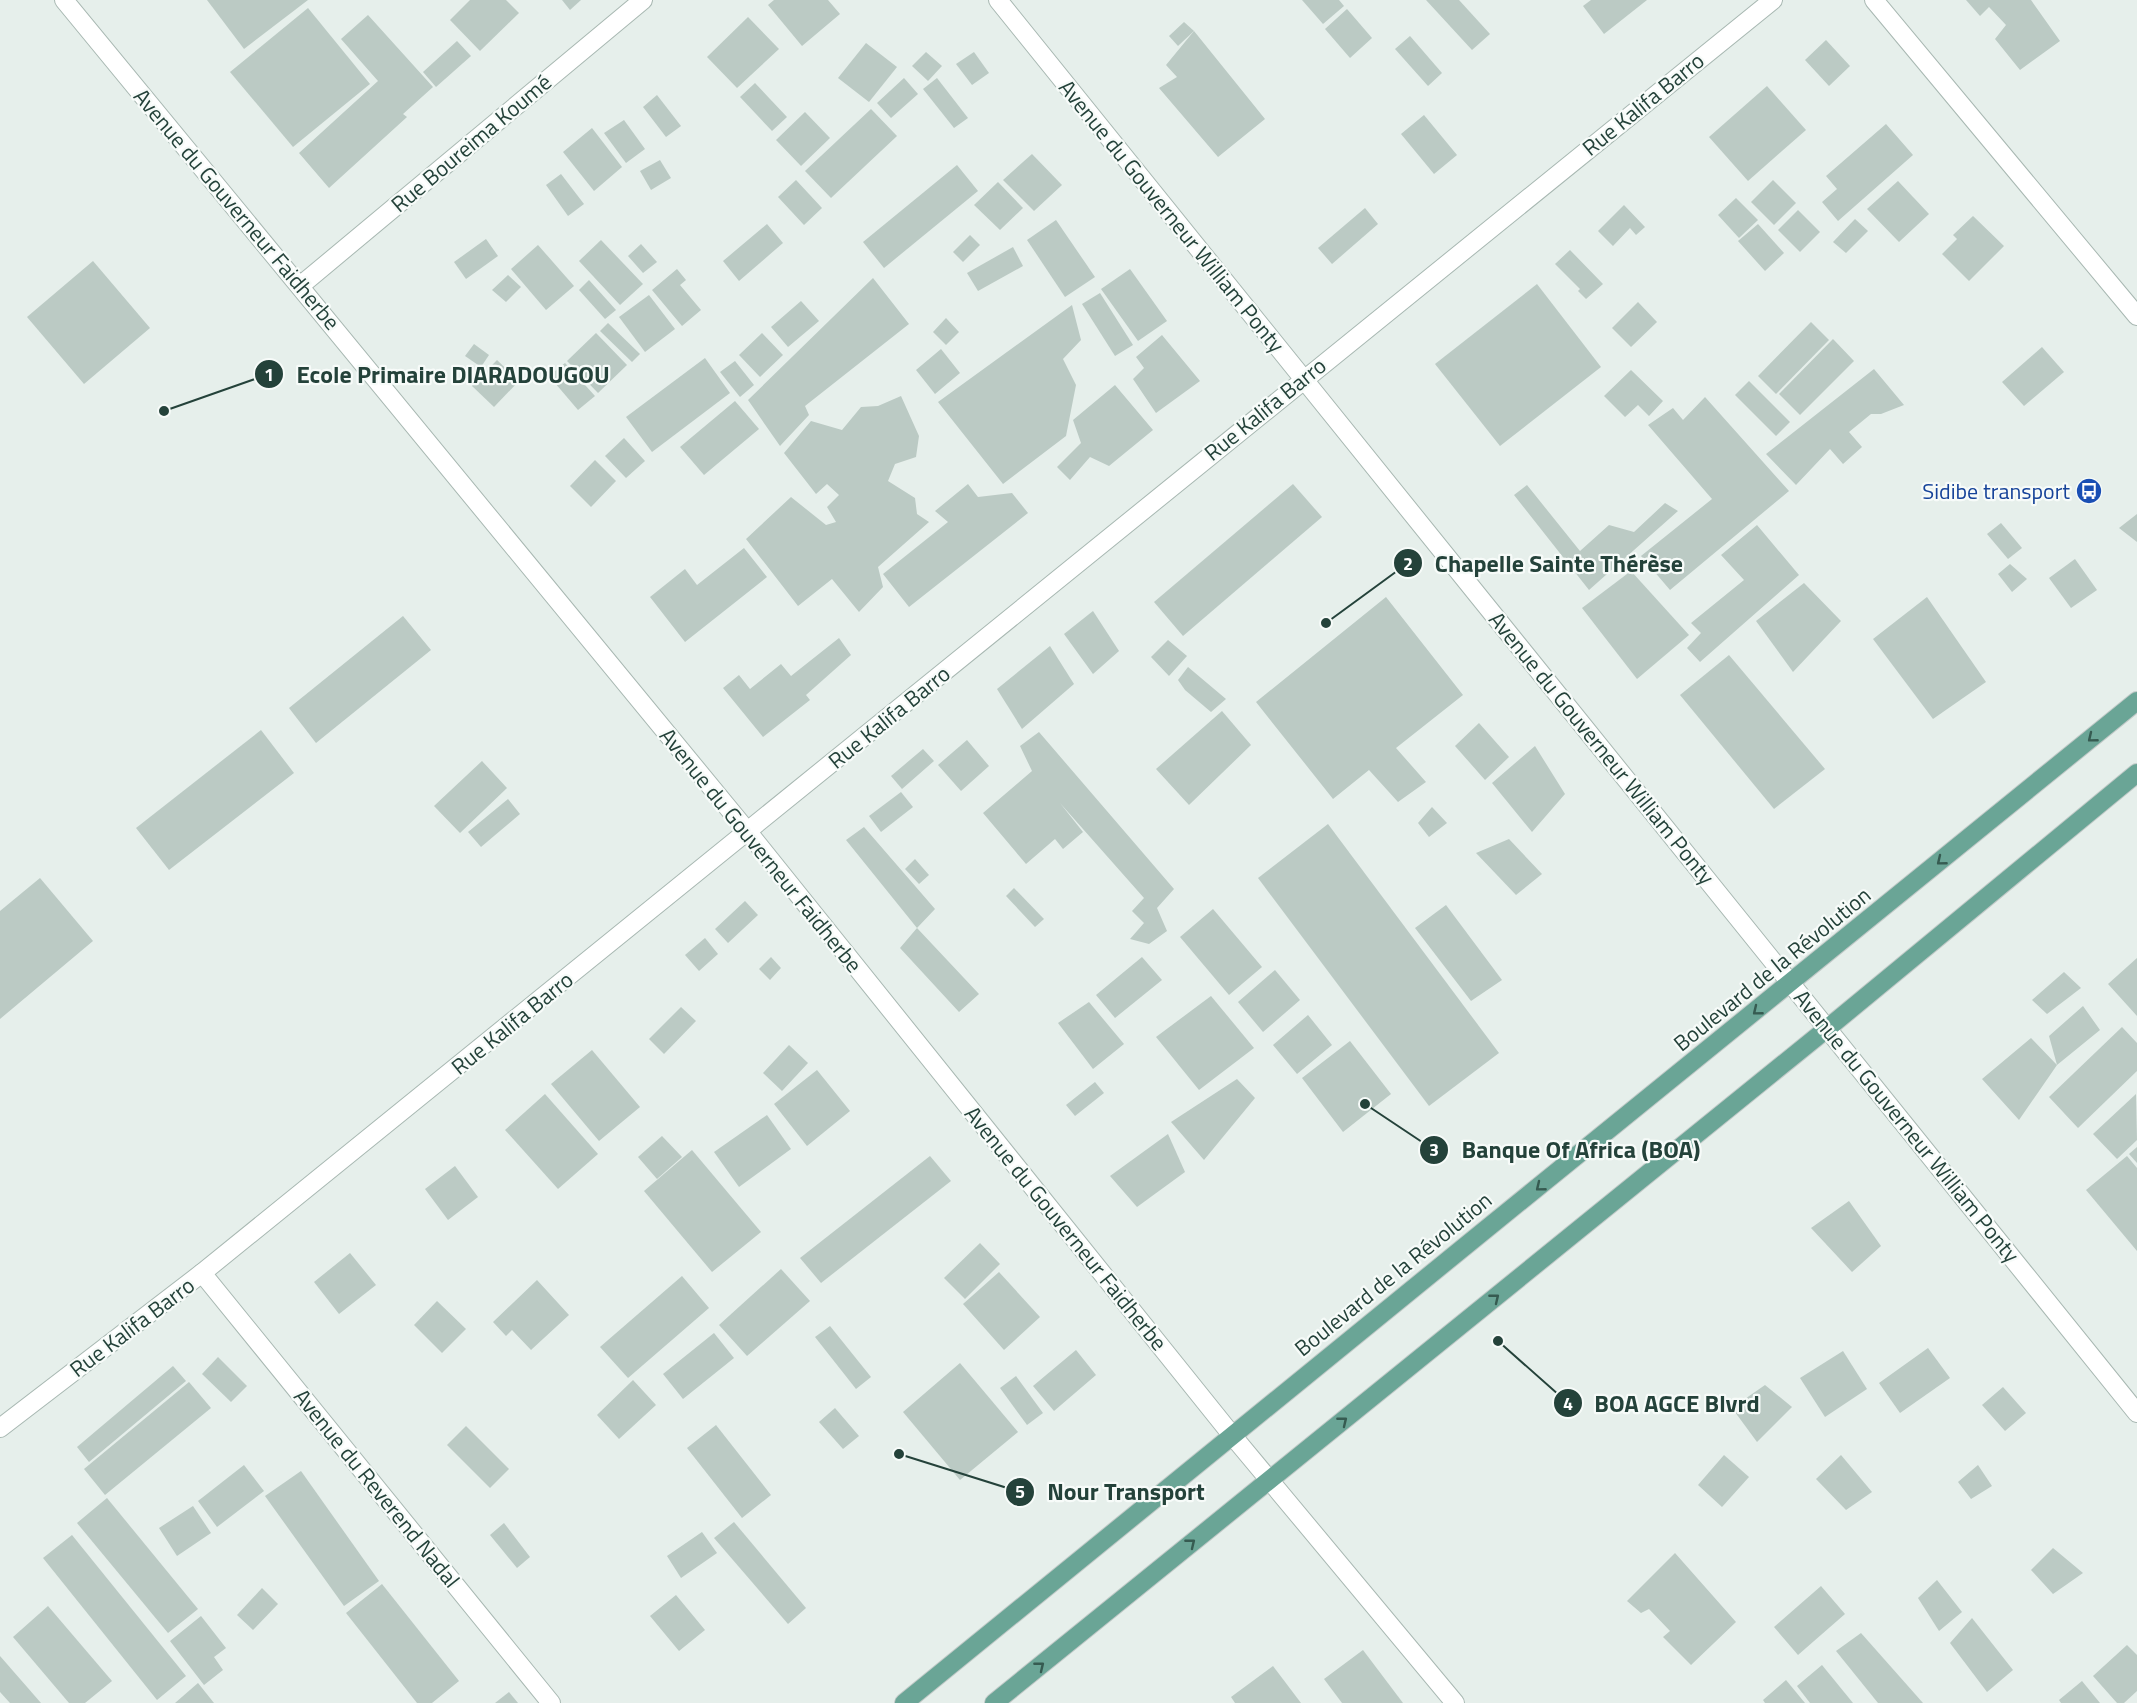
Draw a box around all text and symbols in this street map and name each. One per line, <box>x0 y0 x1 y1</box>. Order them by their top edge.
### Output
street label: Rue Kalifa Barro <box>1574 44 1712 164</box>
street label: Rue Boureima Koumé <box>383 66 559 220</box>
street label: Avenue du Gouverneur William Ponty <box>1051 72 1293 360</box>
street label: Avenue du Gouverneur Faidherbe <box>126 81 348 337</box>
street label: Rue Kalifa Barro <box>1196 349 1334 469</box>
callout: Ecole Primaire DIARADOUGOU <box>254 353 621 395</box>
text: Ecole Primaire DIARADOUGOU <box>296 356 610 392</box>
text: 1 <box>264 361 274 388</box>
place label: Sidibe transport <box>1922 474 2070 508</box>
bus stop icon: Sidibe transport <box>2074 476 2104 506</box>
callout: Chapelle Sainte Thérèse <box>1393 542 1695 584</box>
text: Chapelle Sainte Thérèse <box>1435 545 1683 581</box>
text: 2 <box>1403 550 1413 577</box>
street label: Avenue du Gouverneur William Ponty <box>1481 604 1723 892</box>
street label: Rue Kalifa Barro <box>820 657 958 777</box>
street label: Avenue du Gouverneur Faidherbe <box>651 720 871 980</box>
one-way arrow <box>2088 731 2099 742</box>
one-way arrow <box>1937 854 1948 865</box>
street label: Boulevard de la Révolution <box>1666 878 1878 1060</box>
street label: Rue Kalifa Barro <box>443 963 581 1083</box>
street label: Avenue du Gouverneur William Ponty <box>1786 982 2028 1270</box>
one-way arrow <box>1753 1004 1764 1015</box>
street label: Avenue du Gouverneur Faidherbe <box>956 1098 1176 1358</box>
callout: Banque Of Africa (BOA) <box>1419 1129 1712 1171</box>
text: Banque Of Africa (BOA) <box>1462 1131 1700 1167</box>
text: 3 <box>1429 1136 1439 1163</box>
one-way arrow <box>1536 1179 1547 1190</box>
street label: Boulevard de la Révolution <box>1287 1183 1499 1365</box>
street label: Rue Kalifa Barro <box>62 1269 202 1385</box>
one-way arrow <box>1488 1295 1499 1306</box>
street label: Avenue du Reverend Nadal <box>286 1381 468 1595</box>
callout: BOA AGCE Blvrd <box>1553 1382 1772 1424</box>
text: BOA AGCE Blvrd <box>1594 1385 1760 1421</box>
text: 4 <box>1563 1390 1573 1417</box>
one-way arrow <box>1336 1417 1347 1428</box>
callout: Nour Transport <box>1005 1471 1216 1513</box>
text: Nour Transport <box>1047 1473 1205 1509</box>
text: 5 <box>1015 1478 1025 1505</box>
one-way arrow <box>1184 1540 1195 1551</box>
one-way arrow <box>1033 1663 1044 1674</box>

